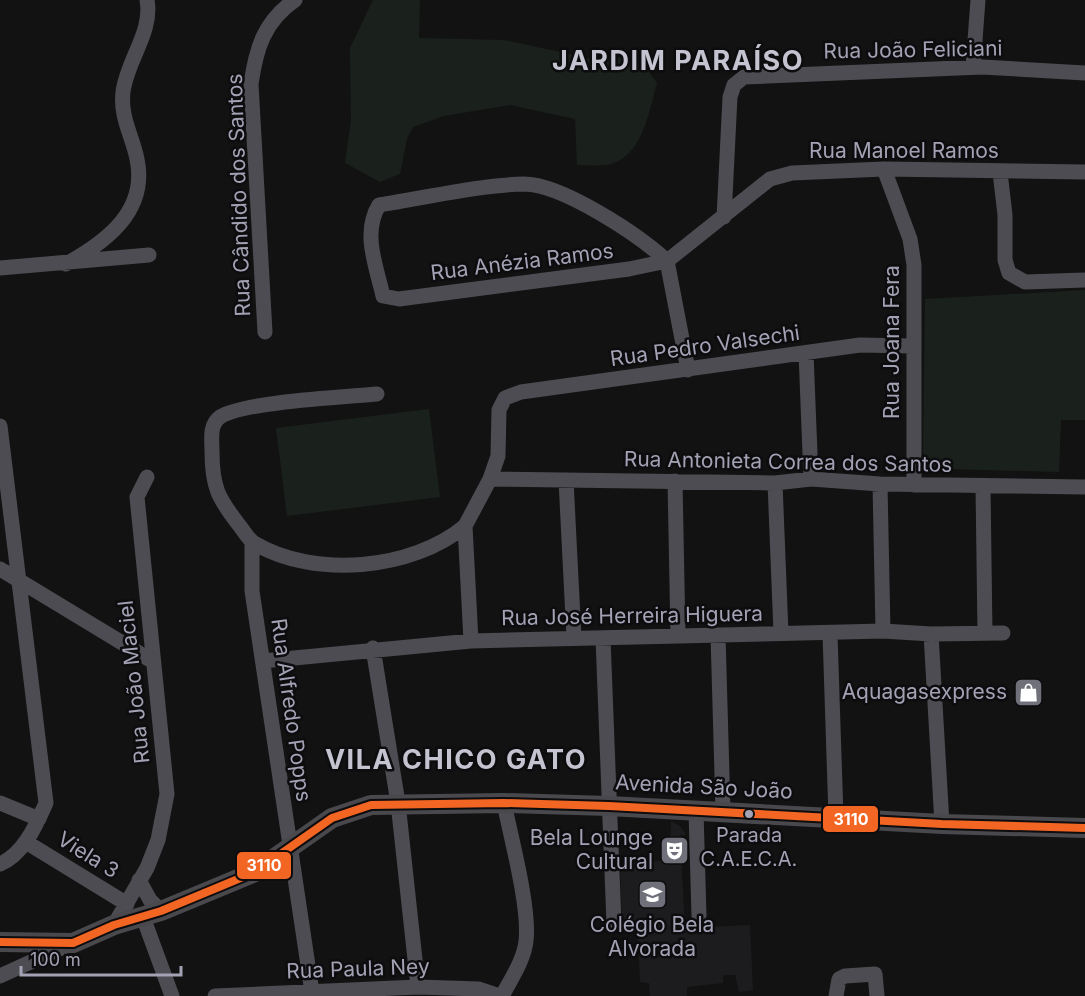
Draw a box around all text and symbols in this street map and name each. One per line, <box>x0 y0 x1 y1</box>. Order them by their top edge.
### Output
street label: Rua João Feliciani <box>823 35 1003 64</box>
district label: JARDIM PARAÍSO <box>552 44 804 77</box>
street label: Rua Cândido dos Santos <box>222 73 255 317</box>
street label: Rua Manoel Ramos <box>809 138 999 163</box>
street label: Rua Anézia Ramos <box>429 238 615 285</box>
street label: Rua Joana Fera <box>879 265 904 419</box>
street label: Rua Pedro Valsechi <box>609 320 801 371</box>
street label: Rua Antonieta Correa dos Santos <box>624 446 952 477</box>
street label: Rua João Maciel <box>113 599 154 765</box>
street label: Rua José Herreira Higuera <box>501 601 763 630</box>
street label: Rua Alfredo Popps <box>266 617 317 803</box>
shop icon: Aquagasexpress <box>1012 676 1044 708</box>
place label: Aquagasexpress <box>842 679 1007 704</box>
district label: VILA CHICO GATO <box>325 743 587 776</box>
street label: Avenida São João <box>615 769 793 804</box>
line badge: 3110 <box>822 805 879 833</box>
marker: Parada C.A.E.C.A. <box>743 808 755 820</box>
text: 3110 <box>834 809 869 829</box>
place label: Parada C.A.E.C.A. <box>701 823 797 871</box>
place label: Bela Lounge Cultural <box>530 825 653 874</box>
street label: Viela 3 <box>53 826 124 883</box>
theatre icon: Bela Lounge Cultural <box>658 834 690 866</box>
line badge: 3110 <box>236 851 292 880</box>
text: 3110 <box>247 855 282 875</box>
school or university icon: Colégio Bela Alvorada <box>636 878 668 910</box>
place label: Colégio Bela Alvorada <box>590 912 714 961</box>
scale bar <box>21 939 182 977</box>
text: 100 m <box>30 949 81 970</box>
street label: Rua Paula Ney <box>286 953 430 983</box>

